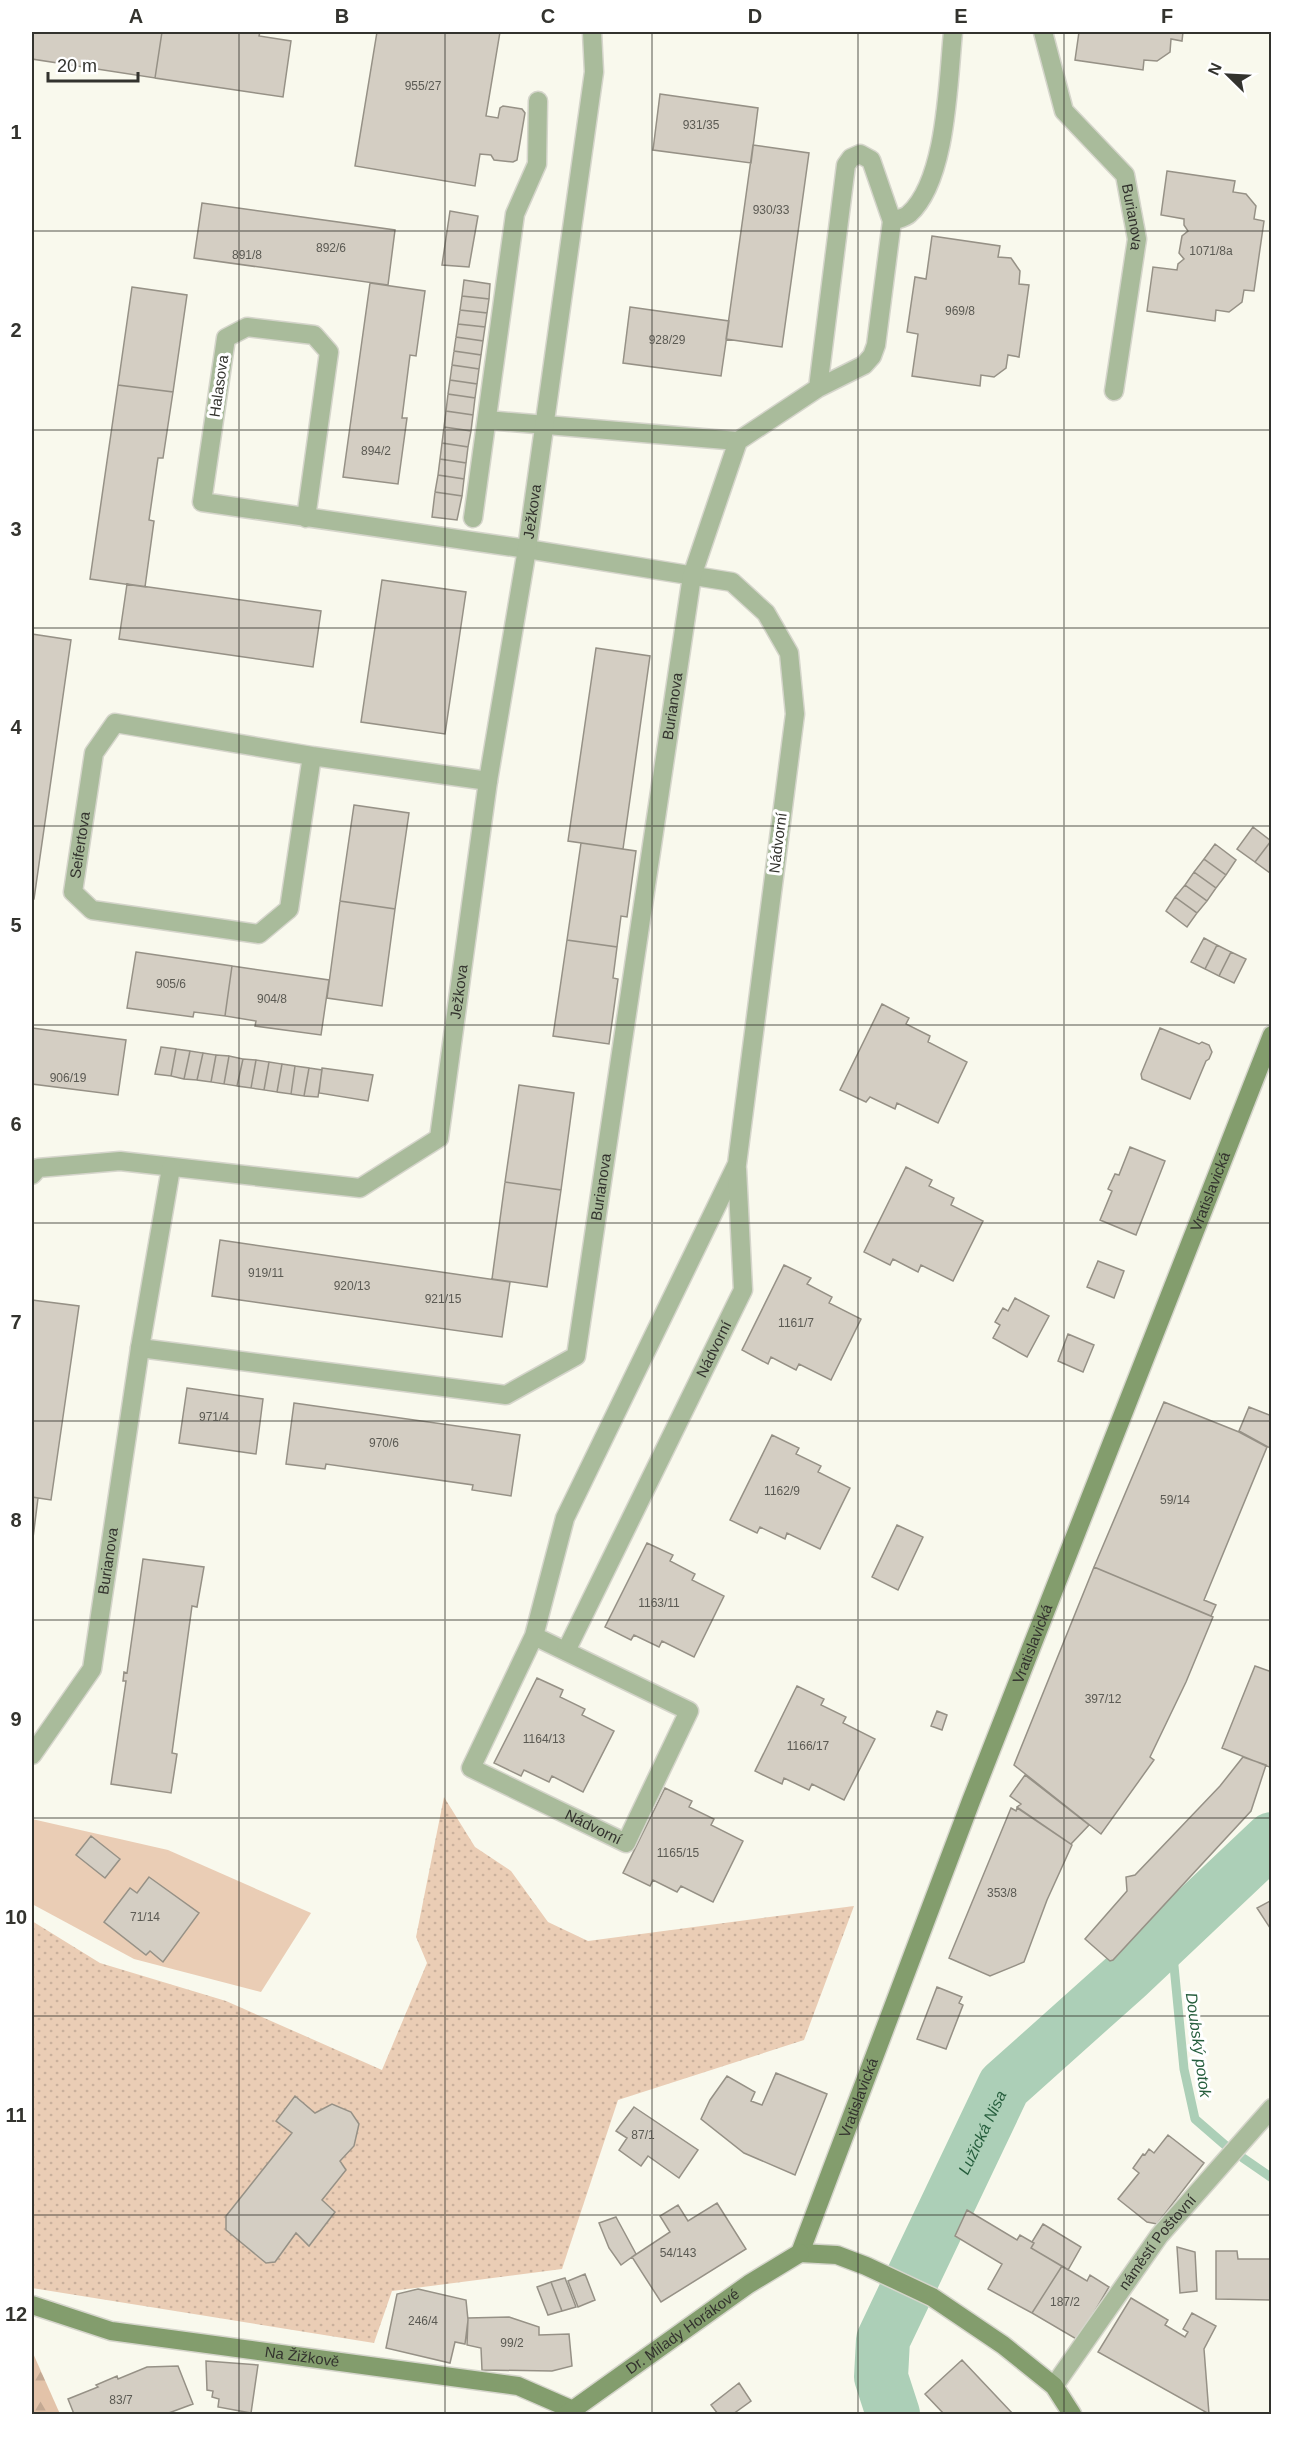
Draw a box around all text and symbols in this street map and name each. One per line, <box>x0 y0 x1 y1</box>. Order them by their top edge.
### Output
text: A <box>129 5 143 27</box>
text: B <box>335 5 349 27</box>
text: C <box>541 5 555 27</box>
text: D <box>748 5 762 27</box>
text: E <box>954 5 968 27</box>
text: F <box>1161 5 1173 27</box>
scale bar <box>48 45 138 83</box>
north arrow <box>1198 45 1258 105</box>
text: 20 m <box>57 56 97 76</box>
text: N <box>1205 60 1225 78</box>
house number: 955/27 <box>405 79 442 93</box>
house number: 931/35 <box>683 118 720 132</box>
text: 1 <box>10 121 22 143</box>
street label: Burianova <box>1119 182 1147 252</box>
house number: 930/33 <box>753 203 790 217</box>
house number: 892/6 <box>316 241 346 255</box>
house number: 1071/8a <box>1189 244 1233 258</box>
house number: 891/8 <box>232 248 262 262</box>
house number: 969/8 <box>945 304 975 318</box>
text: 2 <box>10 319 22 341</box>
house number: 928/29 <box>649 333 686 347</box>
street label: Halasova <box>206 353 231 418</box>
house number: 894/2 <box>361 444 391 458</box>
street label: Ježkova <box>520 482 544 540</box>
text: 3 <box>10 518 22 540</box>
street label: Burianova <box>659 671 686 741</box>
text: 4 <box>10 716 22 738</box>
street label: Seifertova <box>66 810 93 880</box>
street label: Nádvorní <box>765 811 790 874</box>
text: 5 <box>10 914 22 936</box>
street label: Ježkova <box>446 963 471 1020</box>
house number: 905/6 <box>156 977 186 991</box>
house number: 904/8 <box>257 992 287 1006</box>
house number: 906/19 <box>50 1071 87 1085</box>
text: 6 <box>10 1113 22 1135</box>
street label: Vratislavická <box>1187 1149 1233 1233</box>
street label: Burianova <box>587 1152 614 1222</box>
house number: 919/11 <box>248 1266 284 1280</box>
house number: 920/13 <box>334 1279 371 1293</box>
house number: 921/15 <box>425 1292 462 1306</box>
text: 7 <box>10 1311 22 1333</box>
house number: 1161/7 <box>778 1316 814 1330</box>
street label: Nádvorní <box>692 1317 735 1380</box>
house number: 971/4 <box>199 1410 229 1424</box>
house number: 970/6 <box>369 1436 399 1450</box>
house number: 1162/9 <box>764 1484 800 1498</box>
house number: 59/14 <box>1160 1493 1190 1507</box>
text: 8 <box>10 1509 22 1531</box>
street label: Burianova <box>94 1526 121 1596</box>
house number: 1163/11 <box>638 1596 680 1610</box>
street label: Vratislavická <box>1009 1601 1056 1686</box>
house number: 397/12 <box>1085 1692 1122 1706</box>
text: 9 <box>10 1708 22 1730</box>
house number: 1164/13 <box>523 1732 566 1746</box>
house number: 1166/17 <box>787 1739 830 1753</box>
street label: Nádvorní <box>562 1806 625 1848</box>
house number: 1165/15 <box>657 1846 700 1860</box>
house number: 353/8 <box>987 1886 1017 1900</box>
text: 10 <box>5 1906 27 1928</box>
house number: 71/14 <box>130 1910 160 1924</box>
water label: Doubský potok <box>1183 1991 1214 2100</box>
street label: Vratislavická <box>836 2055 881 2140</box>
water label: Lužická Nisa <box>955 2088 1010 2177</box>
text: 11 <box>5 2104 27 2126</box>
house number: 87/1 <box>631 2128 655 2142</box>
street label: náměstí Poštovní <box>1115 2191 1200 2293</box>
house number: 54/143 <box>660 2246 697 2260</box>
street label: Dr. Milady Horákové <box>622 2285 742 2377</box>
house number: 187/2 <box>1050 2295 1080 2309</box>
text: 12 <box>5 2303 27 2325</box>
house number: 246/4 <box>408 2314 438 2328</box>
house number: 99/2 <box>500 2336 524 2350</box>
street label: Na Žižkově <box>264 2343 340 2370</box>
house number: 83/7 <box>109 2393 133 2407</box>

